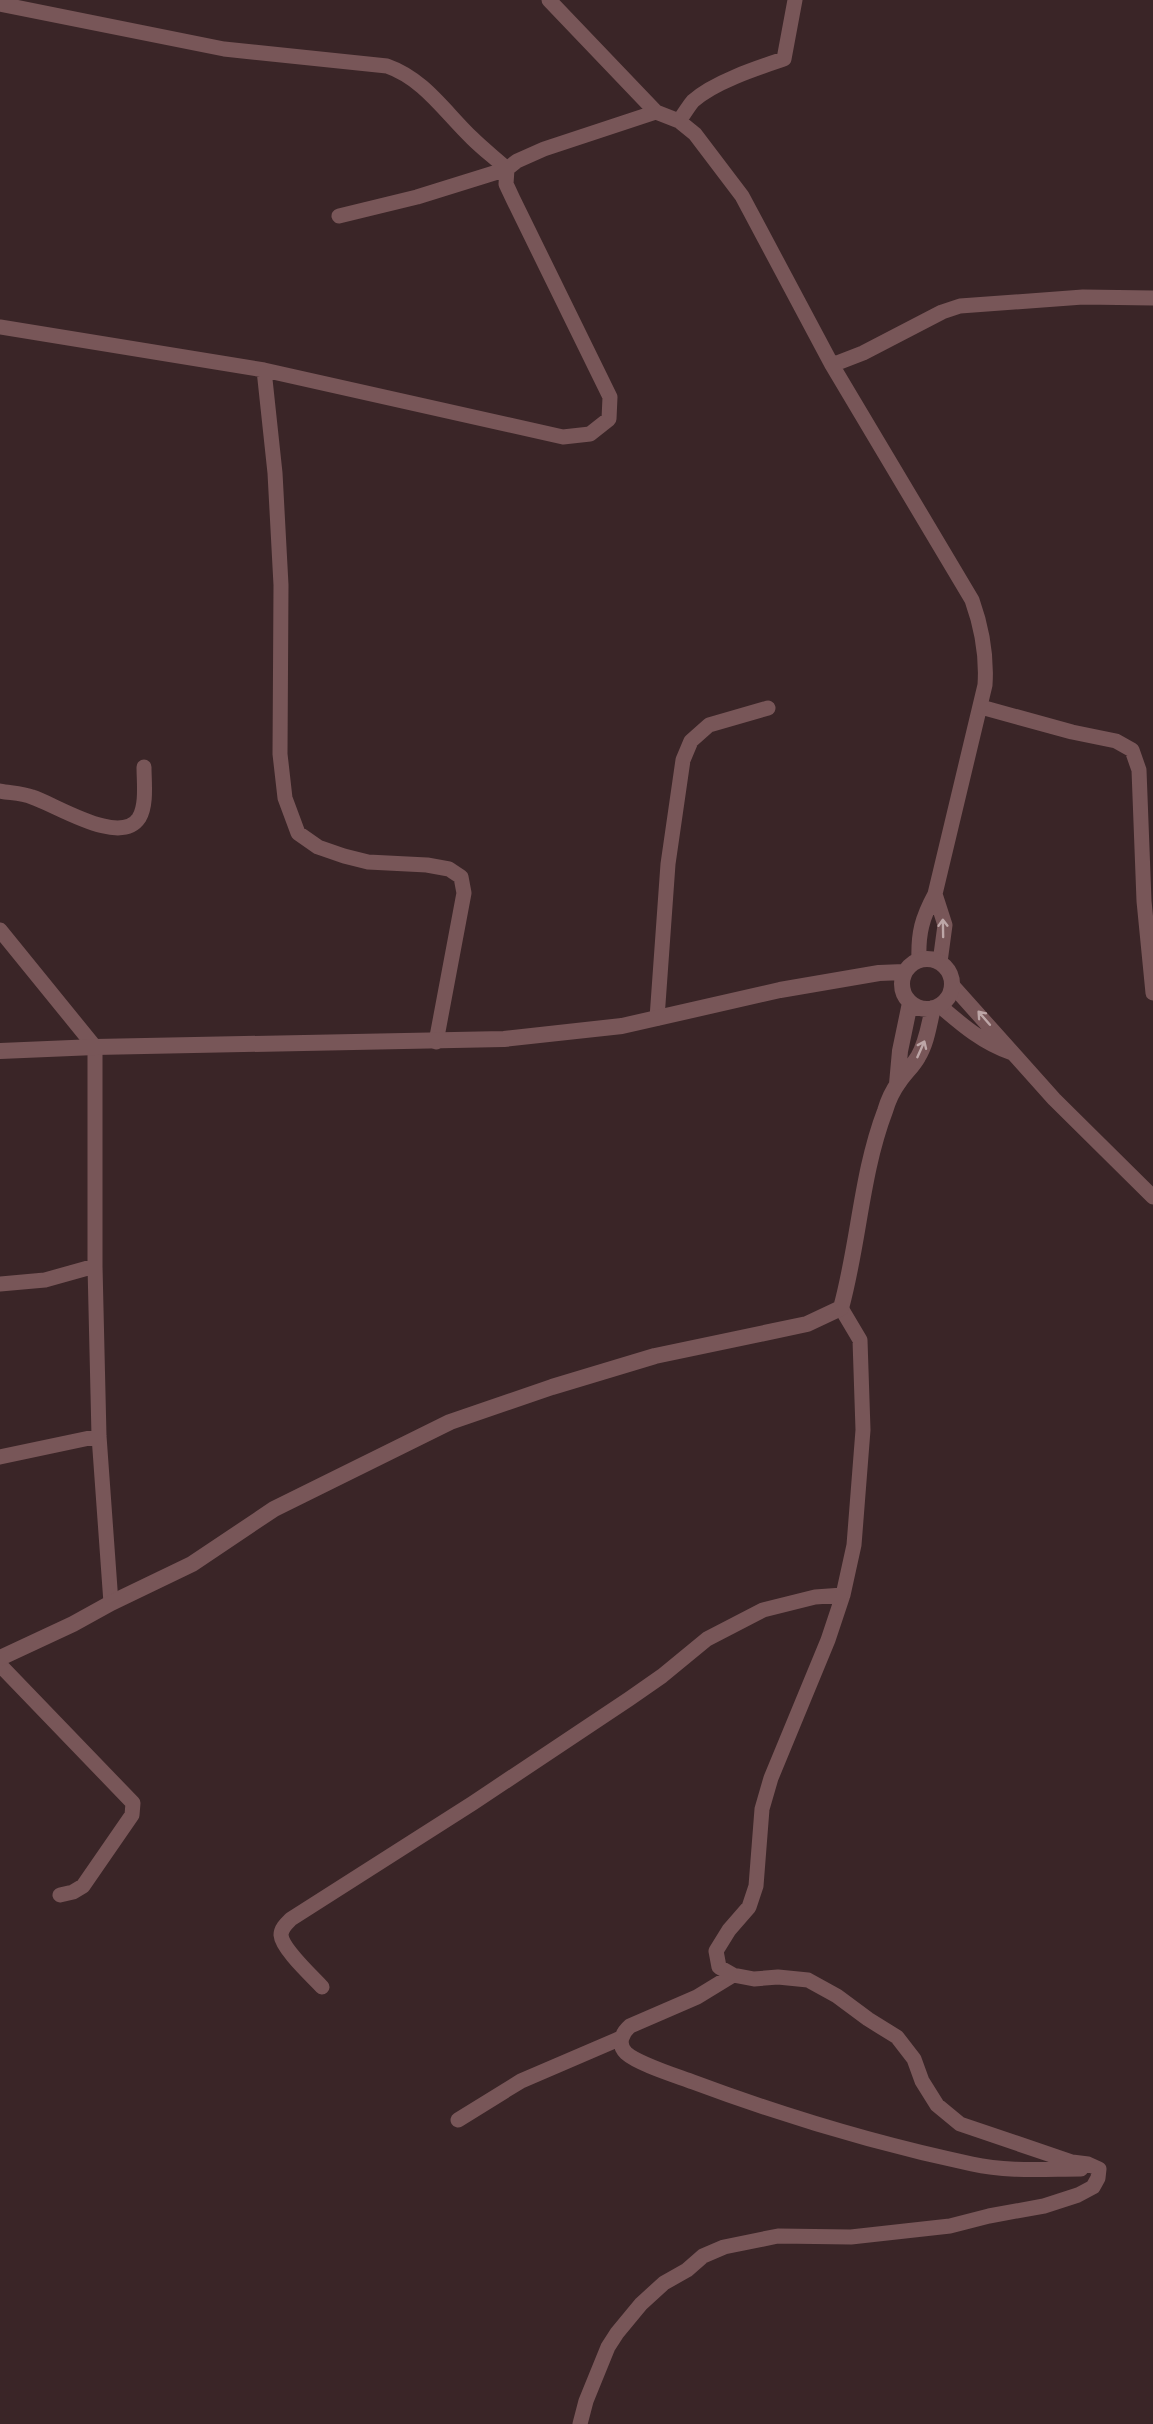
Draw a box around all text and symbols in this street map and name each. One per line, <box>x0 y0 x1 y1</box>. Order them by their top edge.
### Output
one-way arrow <box>937 919 948 938</box>
one-way arrow <box>977 1011 991 1026</box>
one-way arrow <box>916 1041 927 1059</box>

